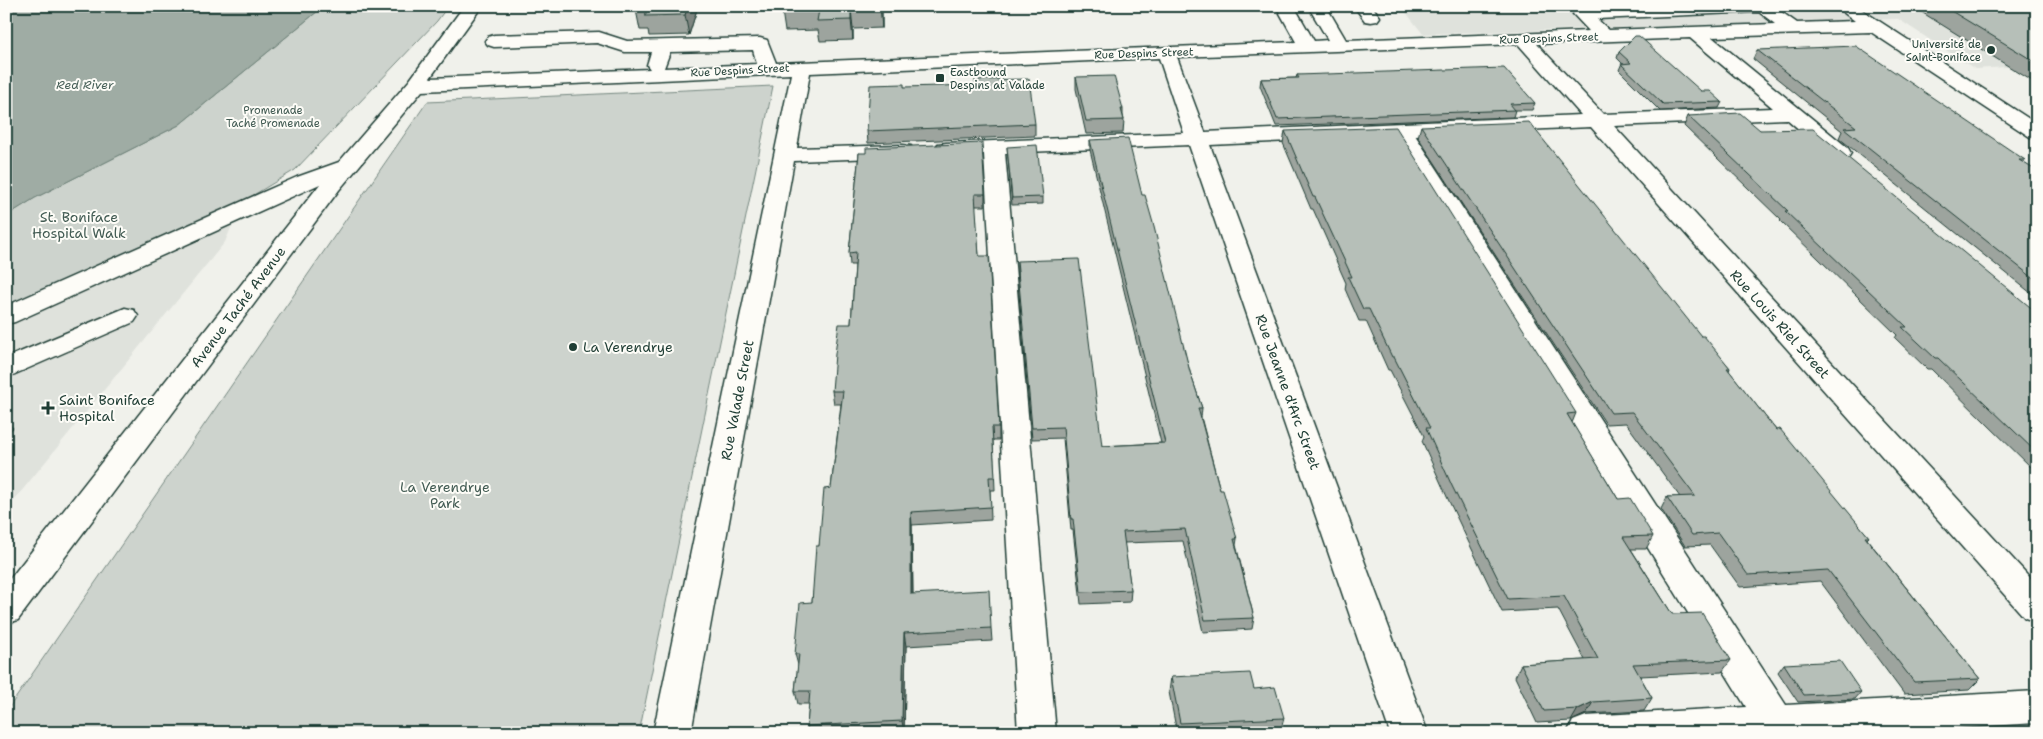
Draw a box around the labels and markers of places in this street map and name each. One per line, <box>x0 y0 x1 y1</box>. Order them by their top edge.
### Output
place label: Université de Saint-Boniface <box>1906 37 1981 65</box>
marker: Université de Saint-Boniface <box>1985 44 1997 56</box>
place label: Eastbound Despins at Valade <box>950 65 1045 93</box>
marker: Eastbound Despins at Valade <box>934 72 946 84</box>
place label: La Verendrye <box>583 338 673 356</box>
marker: La Verendrye <box>567 341 579 353</box>
place label: Saint Boniface Hospital <box>59 391 155 425</box>
marker: Saint Boniface Hospital <box>41 401 55 415</box>

